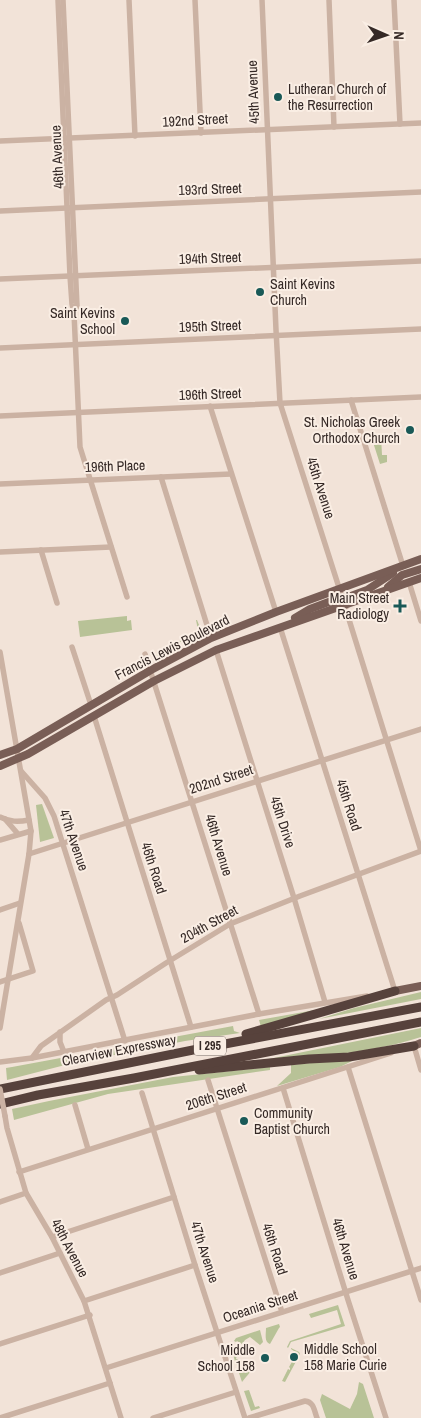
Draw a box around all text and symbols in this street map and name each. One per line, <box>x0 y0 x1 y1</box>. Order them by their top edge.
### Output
north arrow <box>361 10 411 60</box>
text: N <box>390 31 408 40</box>
street label: 45th Avenue <box>243 60 263 124</box>
place label: Lutheran Church of the Resurrection <box>288 80 387 114</box>
marker: Lutheran Church of the Resurrection <box>272 91 284 103</box>
street label: 192nd Street <box>162 109 228 131</box>
street label: 46th Avenue <box>46 125 68 189</box>
street label: 193rd Street <box>178 179 242 199</box>
street label: 194th Street <box>178 248 242 268</box>
place label: Saint Kevins Church <box>270 275 335 309</box>
marker: Saint Kevins Church <box>254 286 266 298</box>
place label: Saint Kevins School <box>50 304 115 338</box>
marker: Saint Kevins School <box>119 315 131 327</box>
street label: 195th Street <box>178 316 242 336</box>
street label: 196th Street <box>178 384 242 404</box>
place label: St. Nicholas Greek Orthodox Church <box>304 413 400 447</box>
marker: St. Nicholas Greek Orthodox Church <box>404 424 416 436</box>
street label: 45th Avenue <box>303 455 339 521</box>
street label: 196th Place <box>84 456 146 476</box>
place label: Main Street Radiology <box>330 589 389 623</box>
marker: Main Street Radiology <box>393 599 407 613</box>
street label: Francis Lewis Boulevard <box>112 610 232 684</box>
street label: 202nd Street <box>187 760 255 798</box>
street label: 45th Road <box>332 777 366 833</box>
street label: 45th Drive <box>266 794 300 850</box>
street label: 47th Avenue <box>55 807 93 873</box>
street label: 46th Avenue <box>201 812 237 878</box>
street label: 46th Road <box>137 840 171 896</box>
street label: 204th Street <box>177 901 241 947</box>
street label: Clearview Expressway <box>60 1030 178 1070</box>
road number: I 295 <box>194 1036 226 1056</box>
street label: 206th Street <box>183 1078 249 1114</box>
place label: Community Baptist Church <box>254 1104 330 1138</box>
marker: Community Baptist Church <box>238 1115 250 1127</box>
street label: 48th Avenue <box>47 1216 93 1280</box>
street label: 46th Avenue <box>328 1216 364 1282</box>
street label: 47th Avenue <box>187 1219 223 1285</box>
street label: 46th Road <box>258 1221 292 1277</box>
street label: Oceania Street <box>220 1286 300 1326</box>
place label: Middle School 158 Marie Curie <box>304 1340 387 1374</box>
place label: Middle School 158 <box>198 1341 255 1375</box>
marker: Middle School 158 Marie Curie <box>288 1351 300 1363</box>
marker: Middle School 158 <box>259 1352 271 1364</box>

